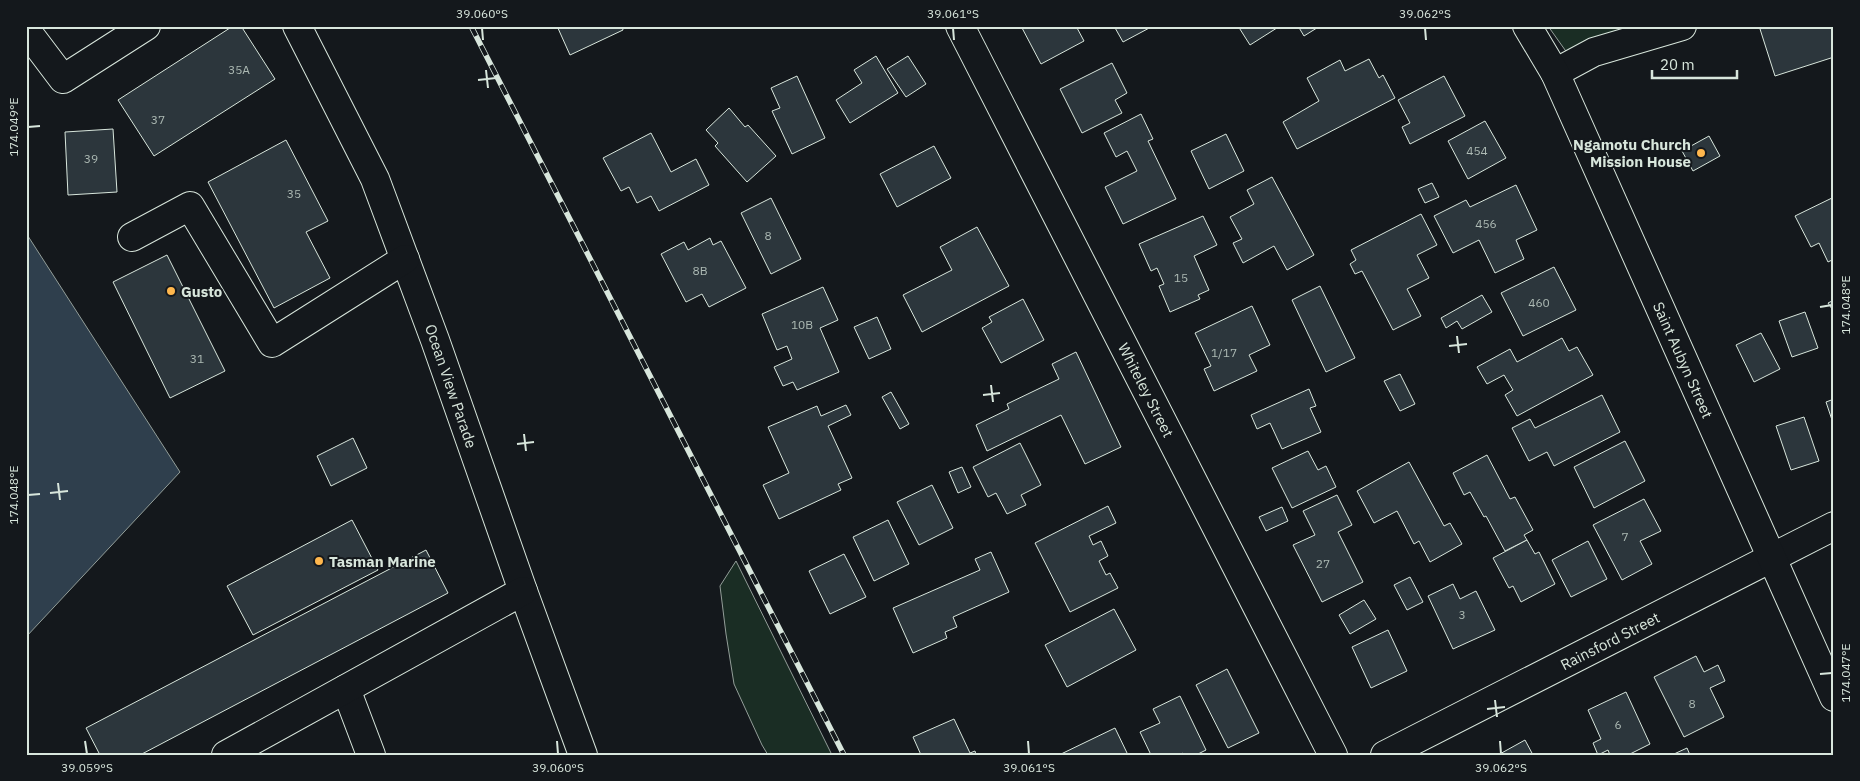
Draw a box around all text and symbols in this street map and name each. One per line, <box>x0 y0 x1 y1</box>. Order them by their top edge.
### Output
text: 39.060°S <box>456 6 508 21</box>
text: 39.061°S <box>927 6 979 21</box>
text: 39.062°S <box>1399 6 1451 21</box>
scale bar <box>1652 48 1738 80</box>
text: 20 m <box>1660 55 1695 74</box>
house number: 35A <box>228 62 250 77</box>
text: 174.049°E <box>6 97 21 157</box>
house number: 37 <box>151 112 165 127</box>
place label: Ngamotu Church Mission House <box>1573 135 1691 171</box>
house number: 454 <box>1466 143 1488 158</box>
marker: Ngamotu Church Mission House <box>1695 147 1707 159</box>
house number: 39 <box>84 151 98 166</box>
house number: 35 <box>287 186 301 201</box>
house number: 456 <box>1475 216 1497 231</box>
house number: 8 <box>764 228 772 243</box>
house number: 8B <box>692 263 708 278</box>
house number: 15 <box>1174 270 1188 285</box>
text: 174.048°E <box>1838 275 1853 335</box>
place label: Gusto <box>181 282 222 301</box>
marker: Gusto <box>165 285 177 297</box>
house number: 460 <box>1528 295 1550 310</box>
street label: Saint Aubyn Street <box>1649 299 1717 421</box>
house number: 10B <box>791 317 813 332</box>
street label: Ocean View Parade <box>421 322 481 450</box>
street label: Whiteley Street <box>1114 340 1178 440</box>
house number: 1/17 <box>1211 345 1237 360</box>
house number: 31 <box>190 351 204 366</box>
text: 174.048°E <box>6 465 21 525</box>
house number: 7 <box>1621 529 1629 544</box>
place label: Tasman Marine <box>329 552 436 571</box>
marker: Tasman Marine <box>313 555 325 567</box>
house number: 27 <box>1316 556 1330 571</box>
house number: 3 <box>1458 607 1466 622</box>
street label: Rainsford Street <box>1557 608 1663 674</box>
text: 174.047°E <box>1838 643 1853 703</box>
house number: 8 <box>1688 696 1696 711</box>
house number: 6 <box>1614 717 1622 732</box>
text: 39.059°S <box>61 760 113 775</box>
text: 39.060°S <box>532 760 584 775</box>
text: 39.061°S <box>1003 760 1055 775</box>
text: 39.062°S <box>1475 760 1527 775</box>

